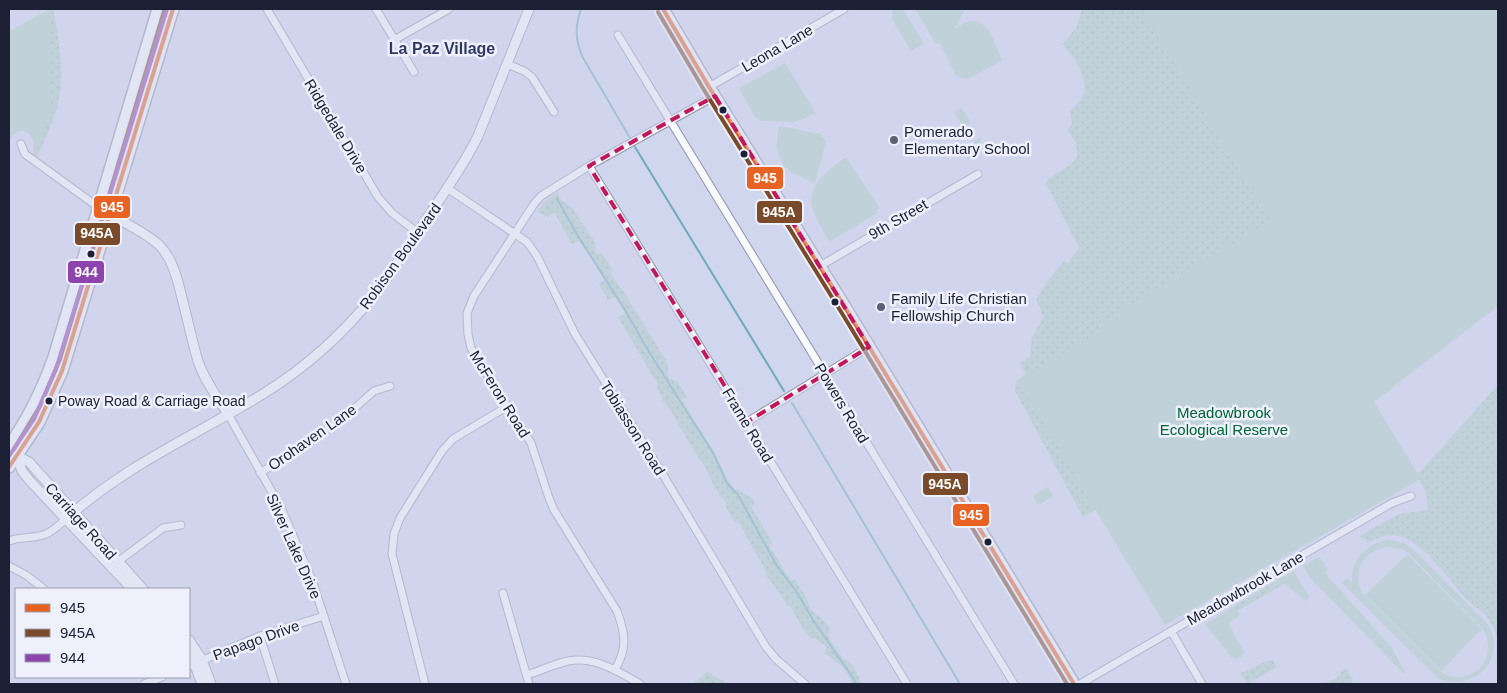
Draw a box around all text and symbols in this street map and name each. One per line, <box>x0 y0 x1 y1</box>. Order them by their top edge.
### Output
street label: Leona Lane <box>738 21 816 75</box>
district label: La Paz Village <box>389 40 495 57</box>
street label: Ridgedale Drive <box>301 76 371 176</box>
unlabelled marker <box>718 105 728 115</box>
place label: Pomerado Elementary School <box>904 123 1030 157</box>
marker: Pomerado Elementary School <box>888 134 900 146</box>
unlabelled marker <box>739 149 749 159</box>
line badge: 945 <box>746 166 784 190</box>
text: 945 <box>753 170 777 186</box>
line badge: 945 <box>93 195 131 219</box>
street label: 9th Street <box>866 195 931 243</box>
text: 945 <box>100 199 124 215</box>
street label: Robison Boulevard <box>356 200 444 312</box>
line badge: 945A <box>756 200 803 224</box>
text: 945A <box>762 204 796 220</box>
line badge: 945A <box>74 222 121 246</box>
text: 945A <box>80 225 114 241</box>
unlabelled marker <box>86 249 96 259</box>
line badge: 944 <box>67 260 105 284</box>
text: 944 <box>74 264 98 280</box>
place label: Family Life Christian Fellowship Church <box>891 290 1027 324</box>
unlabelled marker <box>830 297 840 307</box>
marker: Family Life Christian Fellowship Church <box>875 301 887 313</box>
street label: McFeron Road <box>467 347 533 441</box>
street label: Powers Road <box>812 360 872 446</box>
street label: Tobiasson Road <box>597 378 669 478</box>
street label: Frame Road <box>719 385 777 465</box>
place label: Poway Road & Carriage Road <box>58 393 246 409</box>
marker: Poway Road & Carriage Road <box>44 396 54 406</box>
street label: Orohaven Lane <box>265 400 359 474</box>
park label: Meadowbrook Ecological Reserve <box>1160 404 1288 438</box>
line badge: 945A <box>922 472 969 496</box>
text: 945A <box>928 476 962 492</box>
street label: Carriage Road <box>42 479 120 563</box>
street label: Silver Lake Drive <box>263 491 325 601</box>
line badge: 945 <box>952 503 990 527</box>
text: 945 <box>959 507 983 523</box>
unlabelled marker <box>983 537 993 547</box>
street label: Meadowbrook Lane <box>1184 548 1306 628</box>
legend <box>15 588 190 678</box>
text: 945 <box>60 599 85 616</box>
street label: Papago Drive <box>210 616 302 664</box>
text: 945A <box>60 624 95 641</box>
text: 944 <box>60 649 85 666</box>

